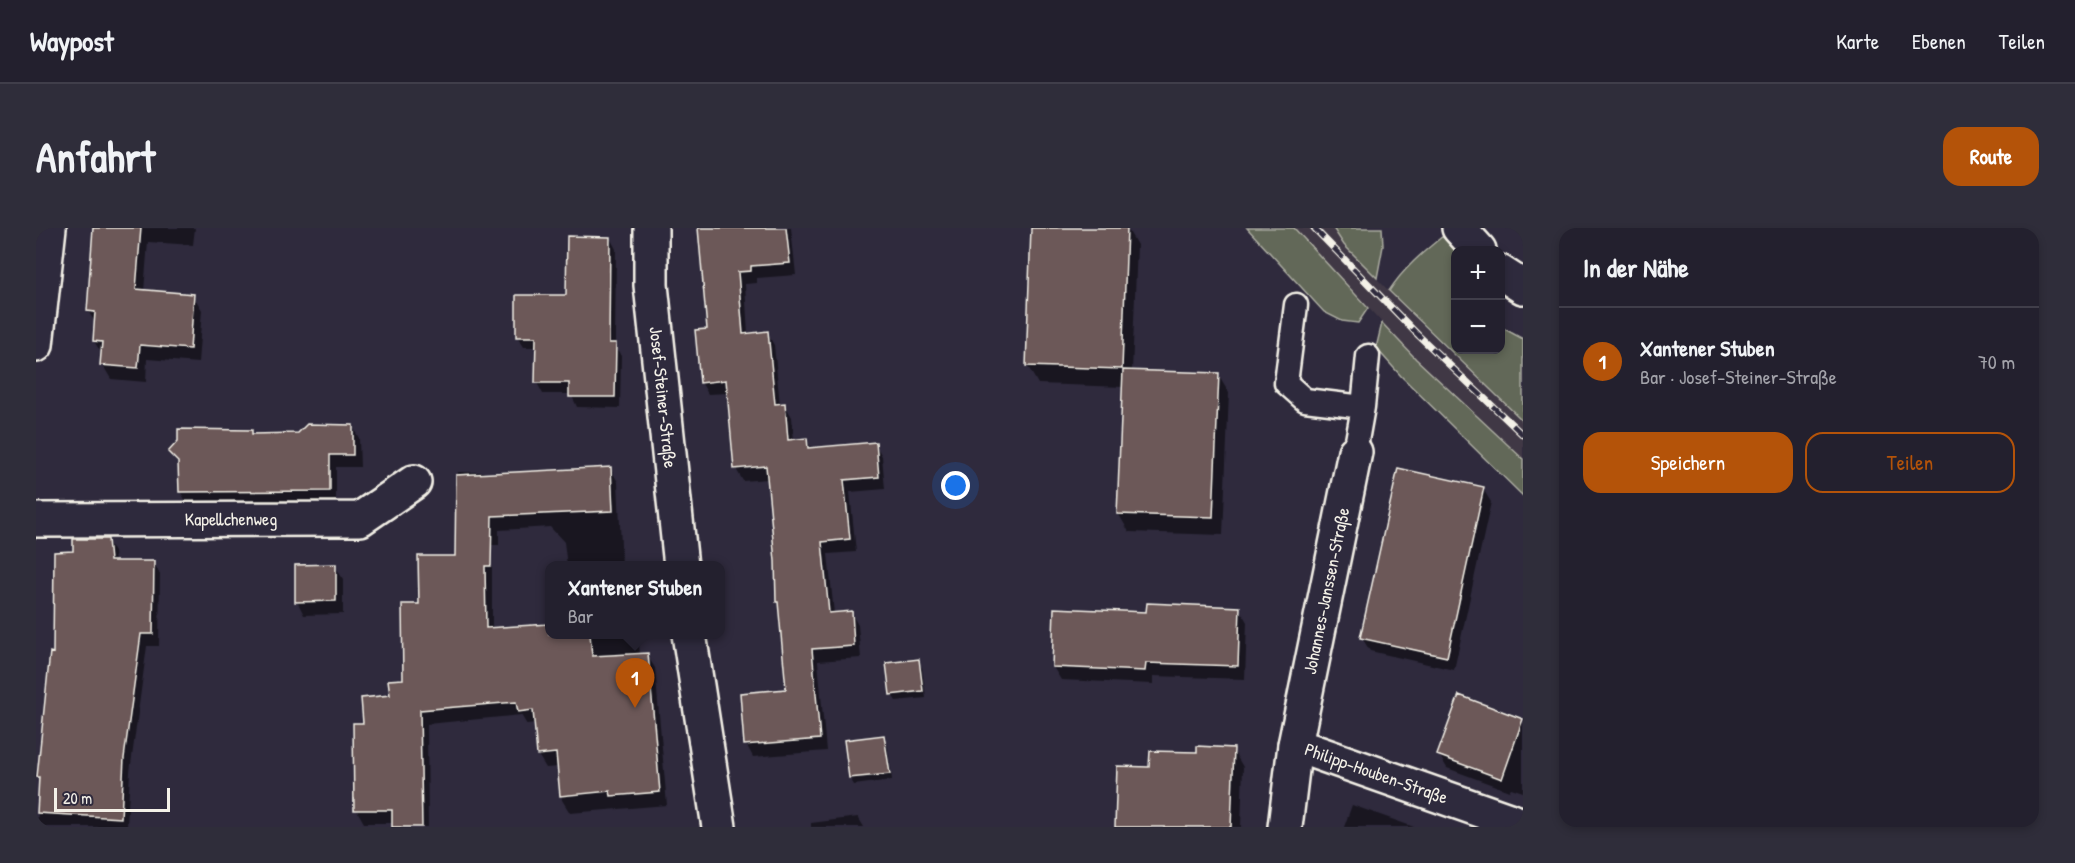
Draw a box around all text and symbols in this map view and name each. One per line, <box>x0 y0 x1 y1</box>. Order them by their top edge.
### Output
text: Waypost <box>30 22 114 60</box>
text: Karte <box>1836 27 1879 56</box>
text: Ebenen <box>1912 27 1966 56</box>
text: Teilen <box>1999 27 2045 56</box>
button: Route <box>1943 127 2039 186</box>
text: Anfahrt <box>36 128 155 185</box>
map controls <box>1451 246 1505 354</box>
button: + <box>1451 246 1505 300</box>
text: In der Nähe <box>1583 250 1689 285</box>
button: − <box>1451 300 1505 354</box>
street label: Josef-Steiner-Straße <box>644 325 683 469</box>
text: Xantener Stuben <box>1640 333 1775 363</box>
text: 1 <box>1599 348 1606 375</box>
text: 70 m <box>1978 348 2015 375</box>
text: Bar · Josef-Steiner-Straße <box>1640 363 1837 390</box>
button: Speichern <box>1583 432 1793 493</box>
button: Teilen <box>1805 432 2015 493</box>
your location <box>941 471 970 500</box>
street label: Johannes-Janssen-Straße <box>1297 505 1355 676</box>
street label: Kapellchenweg <box>185 506 277 532</box>
popup <box>545 561 725 639</box>
text: Xantener Stuben <box>568 572 702 602</box>
text: Bar <box>568 602 593 629</box>
pin: 1 <box>616 658 654 708</box>
street label: Philipp-Houben-Straße <box>1301 736 1451 810</box>
scale bar <box>54 785 170 812</box>
text: 20 m <box>63 787 92 809</box>

